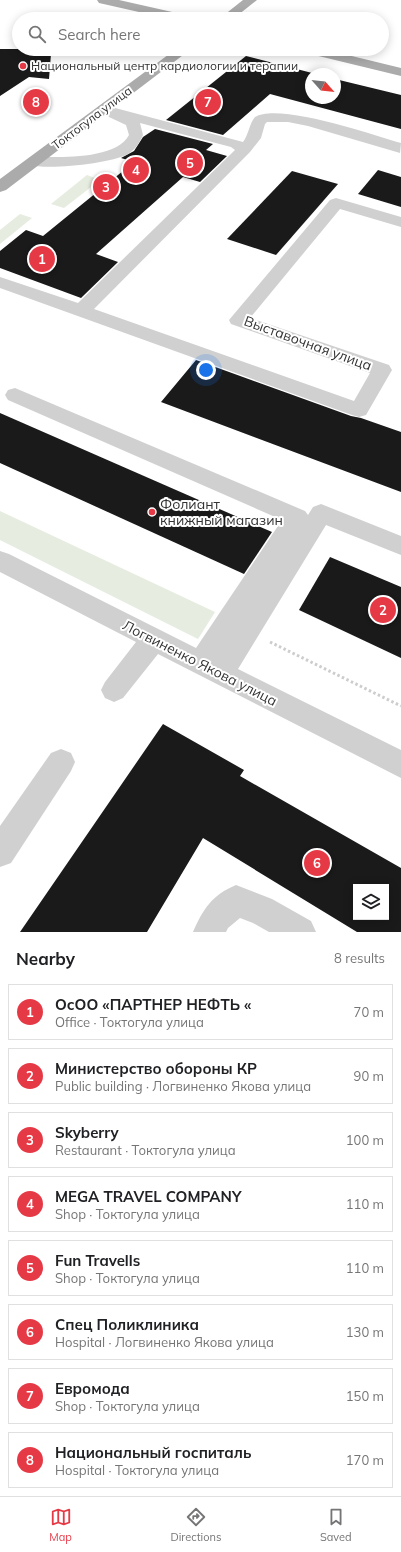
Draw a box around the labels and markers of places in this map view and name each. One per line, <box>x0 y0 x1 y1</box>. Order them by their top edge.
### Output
place label: Национальный центр кардиологии и терапии <box>31 58 298 73</box>
marker: Национальный центр кардиологии и терапии <box>18 61 28 71</box>
pin: 8 <box>23 87 49 117</box>
pin: 7 <box>195 87 221 117</box>
pin: 5 <box>177 148 203 178</box>
pin: 4 <box>123 155 149 185</box>
pin: 3 <box>93 172 119 202</box>
pin: 1 <box>29 244 55 274</box>
place label: Фолиант книжный магазин <box>160 495 283 529</box>
marker: Фолиант книжный магазин <box>147 507 157 517</box>
pin: 2 <box>370 595 396 625</box>
pin: 6 <box>304 848 330 878</box>

